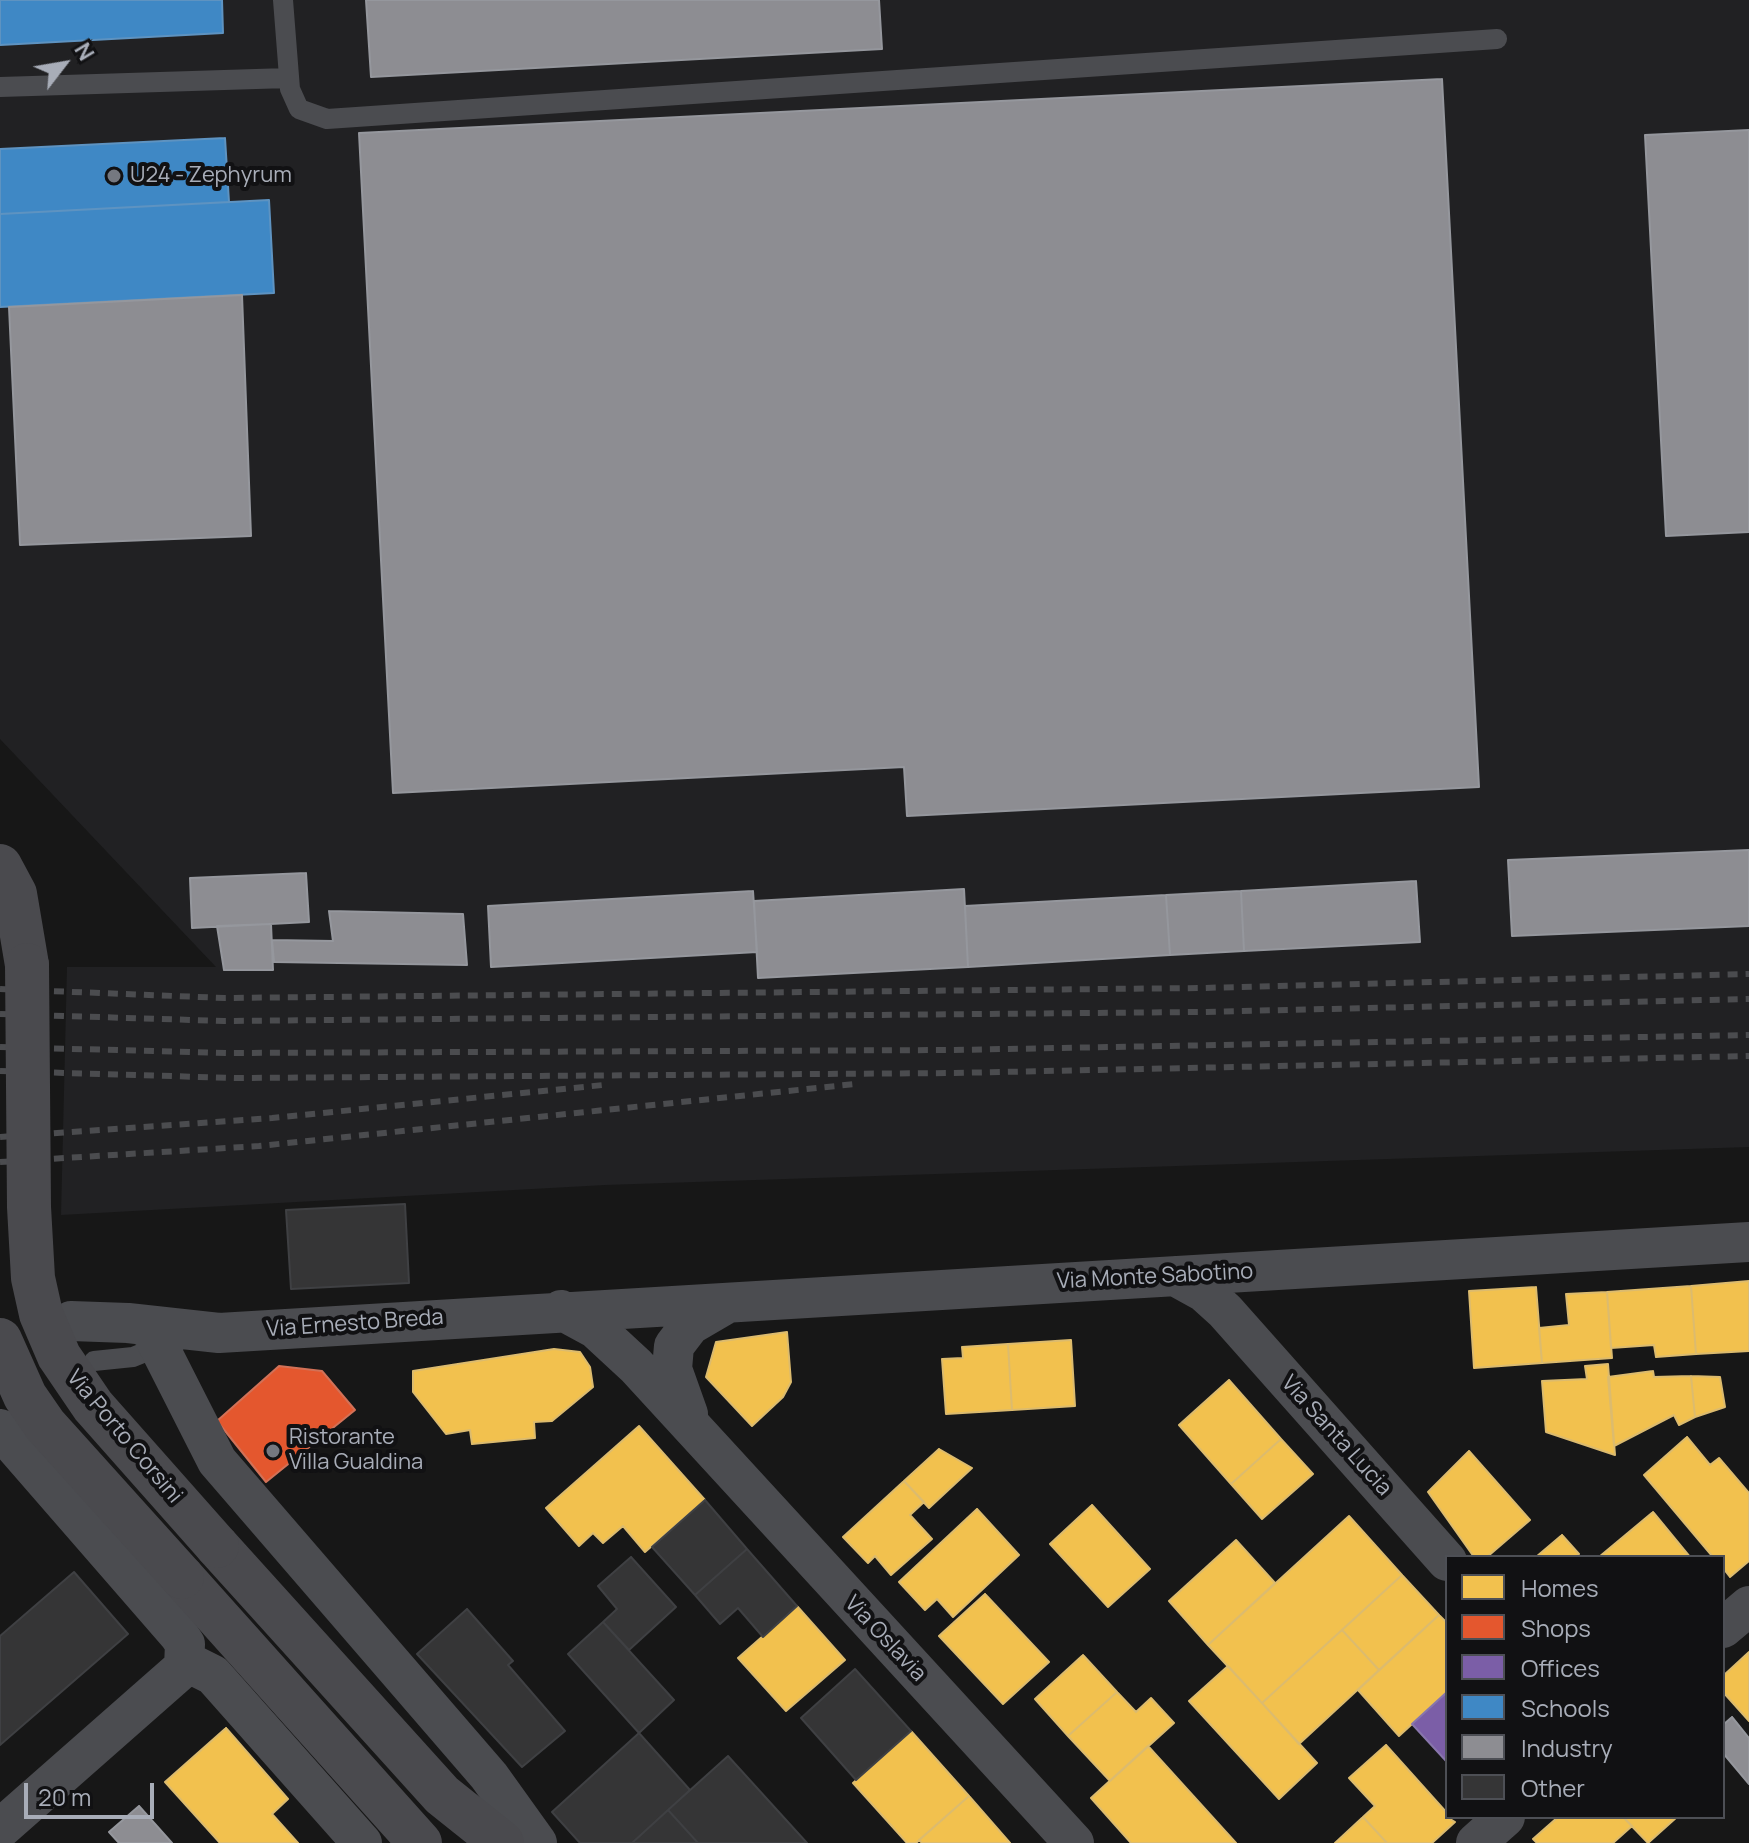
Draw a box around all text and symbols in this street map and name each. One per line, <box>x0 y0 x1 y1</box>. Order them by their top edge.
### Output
north arrow <box>24 24 104 104</box>
text: N <box>68 37 101 66</box>
place label: U24 - Zephyrum <box>130 163 292 189</box>
marker: U24 - Zephyrum <box>105 167 123 185</box>
street label: Via Monte Sabotino <box>1056 1259 1254 1295</box>
street label: Via Ernesto Breda <box>266 1305 444 1343</box>
street label: Via Porto Corsini <box>61 1365 187 1509</box>
street label: Via Santa Lucia <box>1275 1371 1397 1501</box>
place label: Ristorante Villa Gualdina <box>289 1425 423 1476</box>
marker: Ristorante Villa Gualdina <box>264 1442 282 1460</box>
legend <box>1445 1555 1725 1819</box>
text: Homes <box>1521 1571 1599 1604</box>
street label: Via Oslavia <box>839 1591 931 1687</box>
text: Shops <box>1521 1611 1591 1644</box>
text: Offices <box>1521 1651 1600 1684</box>
text: Schools <box>1521 1691 1610 1724</box>
text: Industry <box>1521 1731 1613 1764</box>
scale bar <box>28 1767 158 1817</box>
text: Other <box>1521 1771 1585 1804</box>
text: 20 m <box>38 1780 91 1813</box>

